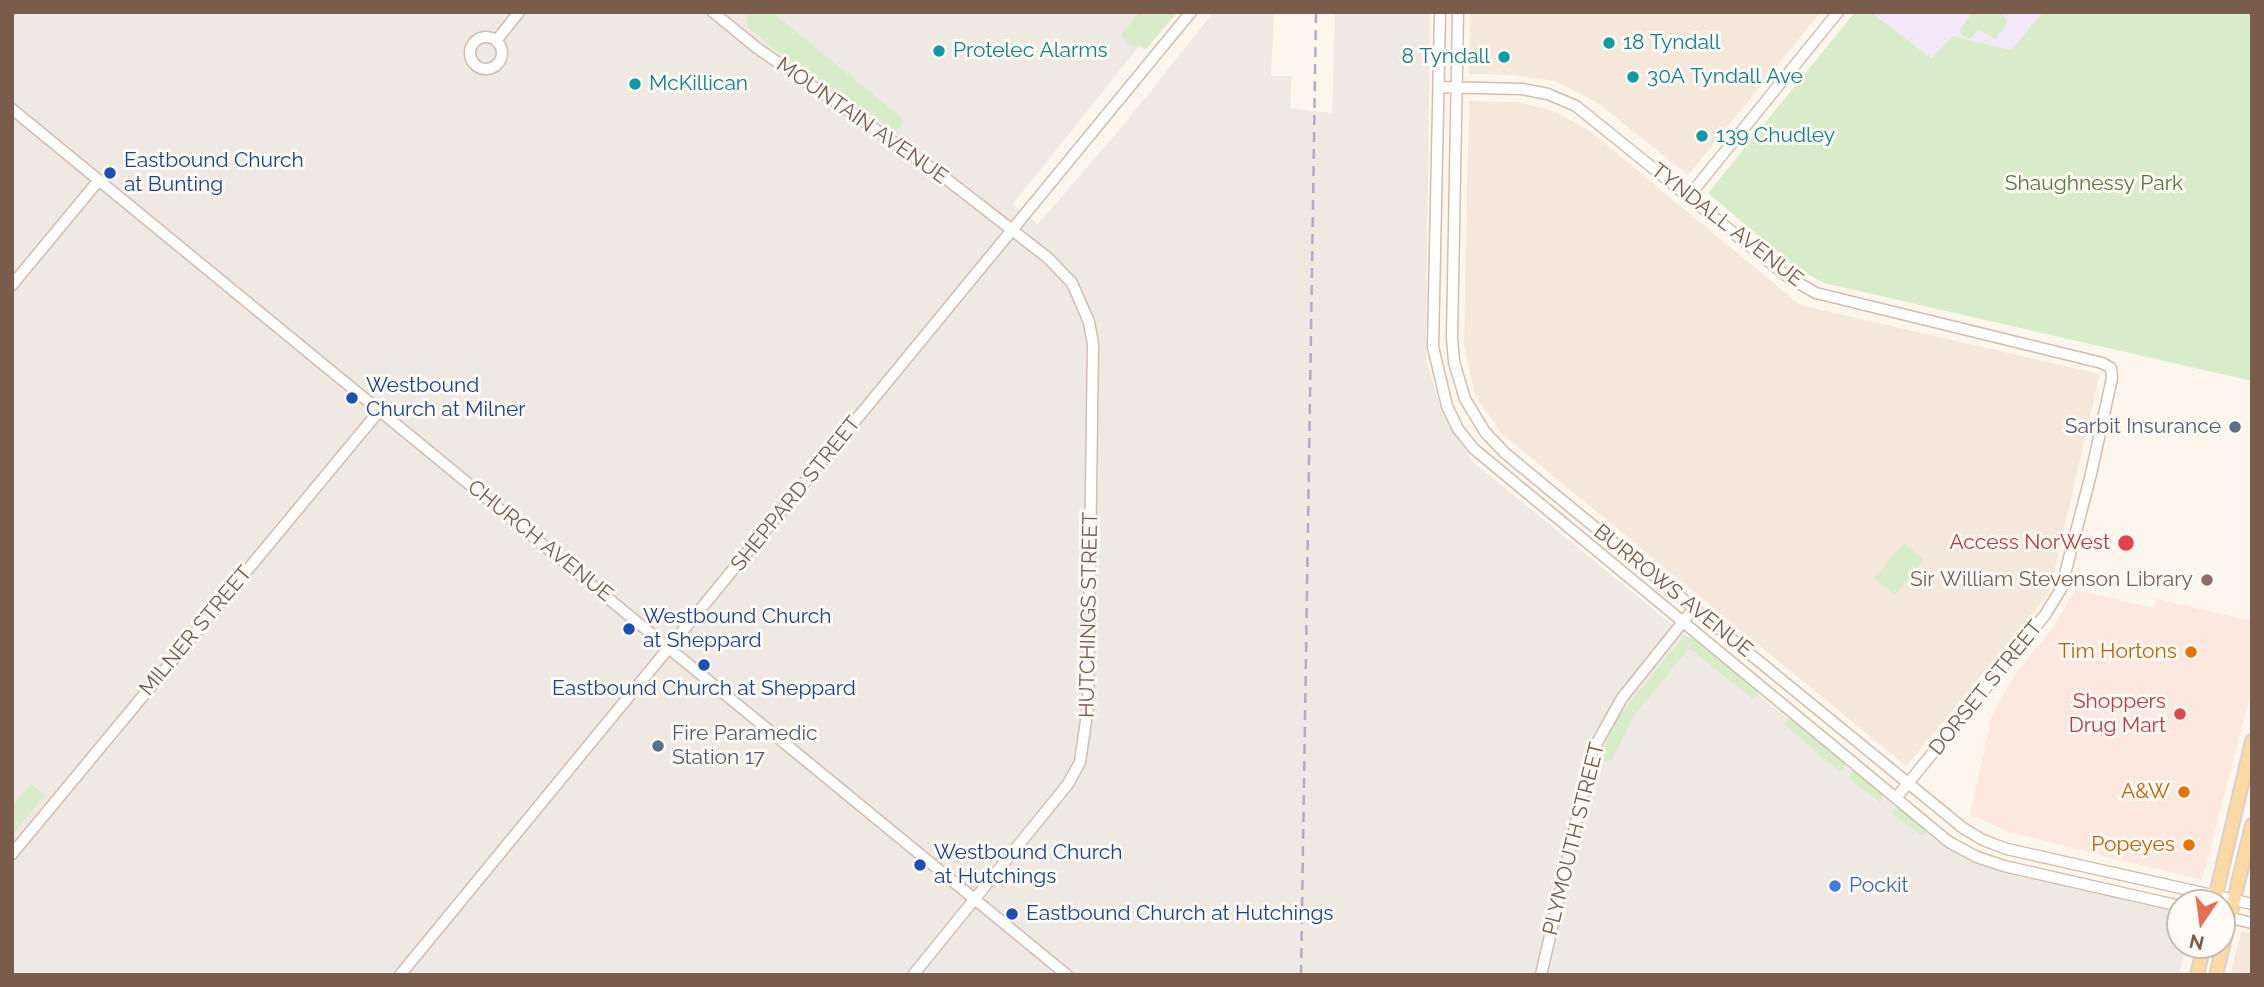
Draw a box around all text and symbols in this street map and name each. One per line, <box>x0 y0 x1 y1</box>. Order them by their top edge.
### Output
place label: 18 Tyndall <box>1623 30 1720 56</box>
marker: 18 Tyndall <box>1601 35 1617 51</box>
place label: Protelec Alarms <box>953 38 1108 64</box>
marker: Protelec Alarms <box>931 43 947 59</box>
place label: 8 Tyndall <box>1402 44 1490 70</box>
marker: 8 Tyndall <box>1496 49 1512 65</box>
street label: MOUNTAIN AVENUE <box>771 52 953 190</box>
place label: 30A Tyndall Ave <box>1647 64 1803 90</box>
marker: 30A Tyndall Ave <box>1625 69 1641 85</box>
place label: McKillican <box>649 71 748 97</box>
marker: McKillican <box>627 76 643 92</box>
place label: 139 Chudley <box>1716 123 1835 149</box>
marker: 139 Chudley <box>1694 128 1710 144</box>
place label: Eastbound Church at Bunting <box>124 148 304 198</box>
street label: TYNDALL AVENUE <box>1646 158 1808 292</box>
marker: Eastbound Church at Bunting <box>102 165 118 181</box>
park label: Shaughnessy Park <box>2005 171 2183 197</box>
place label: Westbound Church at Milner <box>366 373 526 423</box>
marker: Westbound Church at Milner <box>344 390 360 406</box>
street label: SHEPPARD STREET <box>726 411 866 577</box>
place label: Sarbit Insurance <box>2065 414 2221 440</box>
marker: Sarbit Insurance <box>2227 419 2243 435</box>
street label: CHURCH AVENUE <box>462 475 618 607</box>
street label: HUTCHINGS STREET <box>1075 512 1103 718</box>
street label: BURROWS AVENUE <box>1589 519 1757 663</box>
place label: Access NorWest <box>1949 530 2110 556</box>
marker: Access NorWest <box>2116 533 2136 553</box>
street label: MILNER STREET <box>134 561 258 701</box>
place label: Sir William Stevenson Library <box>1910 567 2193 593</box>
marker: Sir William Stevenson Library <box>2199 572 2215 588</box>
place label: Westbound Church at Sheppard <box>643 604 832 654</box>
street label: DORSET STREET <box>1924 616 2048 760</box>
marker: Westbound Church at Sheppard <box>621 621 637 637</box>
place label: Tim Hortons <box>2058 639 2177 665</box>
marker: Tim Hortons <box>2183 644 2199 660</box>
marker: Eastbound Church at Sheppard <box>696 657 712 673</box>
place label: Eastbound Church at Sheppard <box>552 676 856 702</box>
place label: Shoppers Drug Mart <box>2069 689 2166 739</box>
marker: Shoppers Drug Mart <box>2172 706 2188 722</box>
place label: Fire Paramedic Station 17 <box>672 721 818 771</box>
marker: Fire Paramedic Station 17 <box>650 738 666 754</box>
street label: PLYMOUTH STREET <box>1538 740 1610 938</box>
place label: A&W <box>2121 779 2170 805</box>
marker: A&W <box>2176 784 2192 800</box>
place label: Popeyes <box>2091 832 2175 858</box>
marker: Popeyes <box>2181 837 2197 853</box>
place label: Westbound Church at Hutchings <box>934 840 1123 890</box>
marker: Westbound Church at Hutchings <box>912 857 928 873</box>
place label: Pockit <box>1849 873 1909 899</box>
marker: Pockit <box>1827 878 1843 894</box>
north arrow <box>2166 889 2236 959</box>
place label: Eastbound Church at Hutchings <box>1026 901 1334 927</box>
marker: Eastbound Church at Hutchings <box>1004 906 1020 922</box>
text: N <box>2187 930 2206 955</box>

